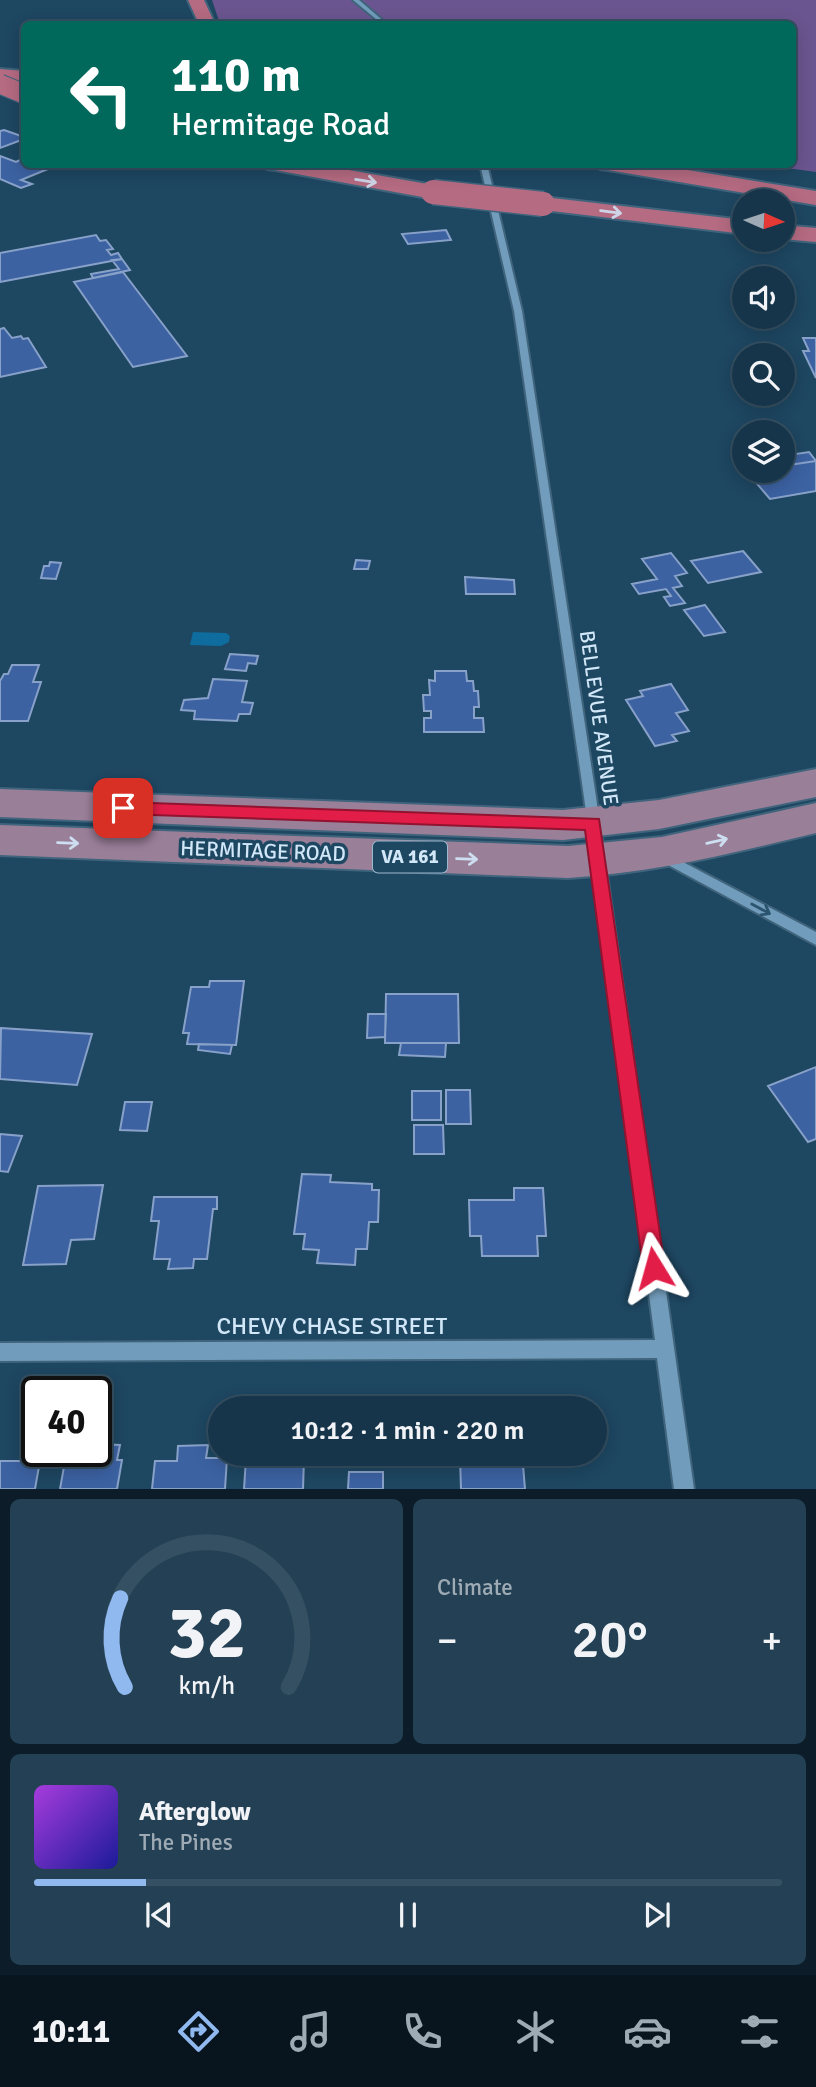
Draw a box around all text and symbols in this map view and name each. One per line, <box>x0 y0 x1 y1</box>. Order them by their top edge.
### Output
text: 110 m <box>171 45 301 105</box>
icon: left <box>56 49 147 140</box>
text: Hermitage Road <box>171 105 390 144</box>
one-way arrow <box>354 175 377 188</box>
north arrow <box>732 189 794 252</box>
map controls <box>732 189 795 483</box>
one-way arrow <box>599 206 622 219</box>
button: sound <box>732 266 795 329</box>
button: search <box>732 343 795 406</box>
button: layers <box>732 420 795 483</box>
street label: BELLEVUE AVENUE <box>574 629 624 807</box>
pin <box>93 778 153 838</box>
icon: arrive <box>104 789 142 827</box>
one-way arrow <box>705 834 728 848</box>
street label: HERMITAGE ROAD <box>180 835 346 867</box>
one-way arrow <box>56 836 79 849</box>
road number: VA 161 <box>373 842 447 872</box>
one-way arrow <box>455 852 478 865</box>
one-way arrow <box>750 903 770 917</box>
position arrow <box>617 1231 691 1305</box>
street label: CHEVY CHASE STREET <box>217 1311 448 1341</box>
speed limit sign: 40 <box>21 1376 112 1467</box>
text: 10:12 · 1 min · 220 m <box>291 1415 524 1447</box>
text: Climate <box>437 1573 513 1602</box>
text: 32 <box>167 1590 246 1679</box>
text: 20° <box>571 1608 648 1672</box>
text: − <box>437 1617 458 1664</box>
text: + <box>761 1617 782 1664</box>
text: km/h <box>178 1670 235 1701</box>
text: Afterglow <box>139 1796 251 1828</box>
text: The Pines <box>139 1828 233 1857</box>
icon: previous <box>140 1896 178 1934</box>
icon: pause <box>389 1896 427 1934</box>
icon: next <box>638 1896 676 1934</box>
icon: directions <box>174 2007 223 2056</box>
icon: music <box>286 2007 335 2056</box>
icon: phone <box>398 2007 447 2056</box>
icon: climate <box>511 2007 560 2056</box>
icon: car <box>623 2007 672 2056</box>
icon: filters <box>735 2007 784 2056</box>
text: 10:11 <box>32 2012 110 2051</box>

